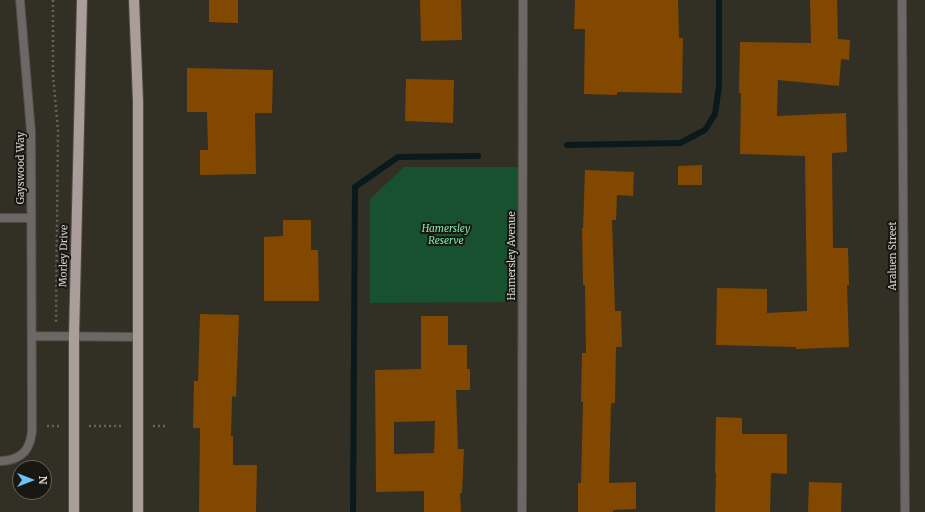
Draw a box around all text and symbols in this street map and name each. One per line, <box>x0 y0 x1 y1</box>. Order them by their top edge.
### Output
street label: Gayswood Way <box>15 132 27 204</box>
street label: Hamersley Avenue <box>506 211 518 301</box>
street label: Araluen Street <box>887 222 899 290</box>
park label: Hamersley Reserve <box>422 223 470 246</box>
street label: Morley Drive <box>57 225 71 287</box>
north arrow <box>12 460 52 500</box>
text: N <box>36 476 50 484</box>

